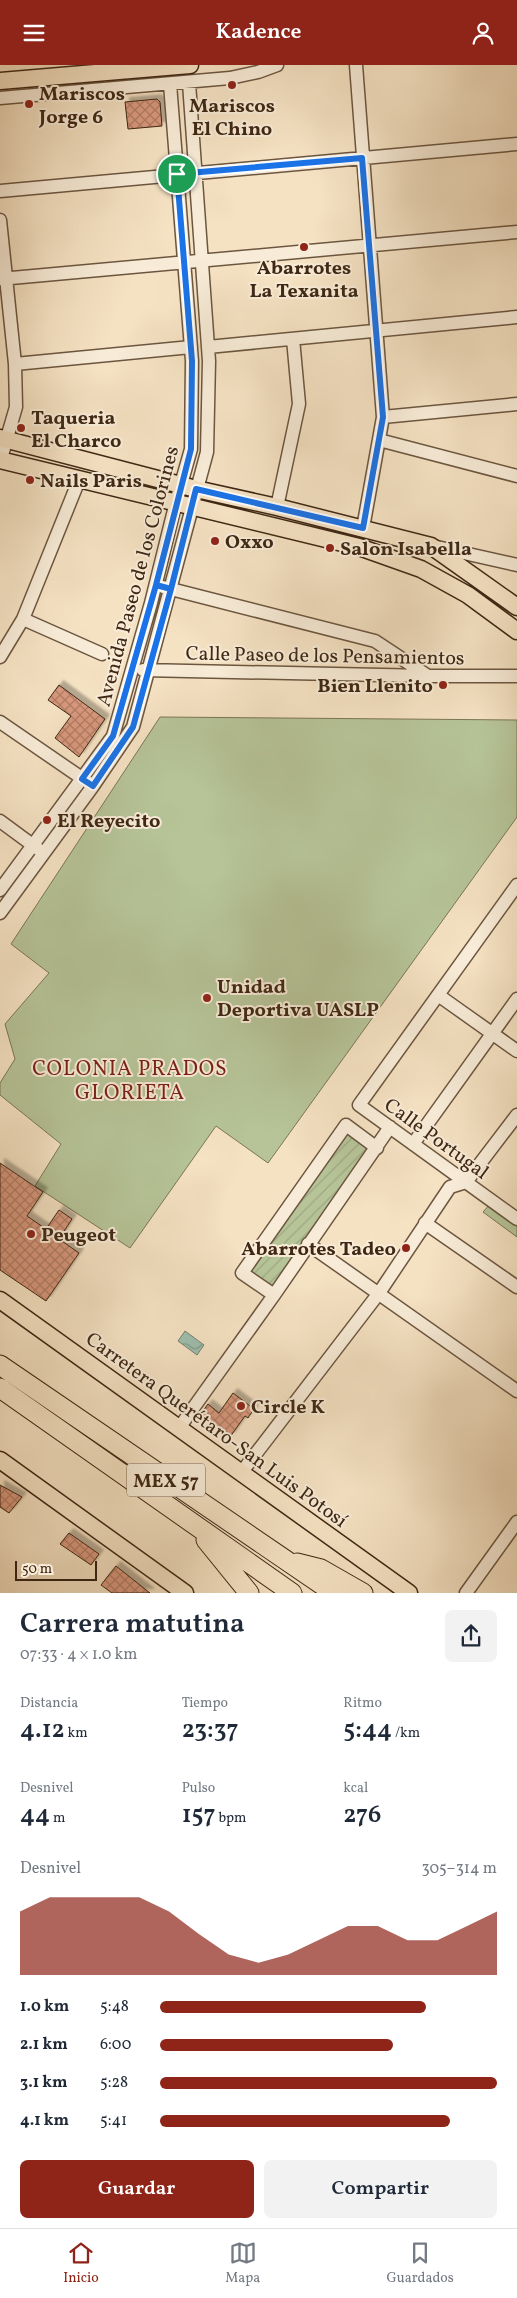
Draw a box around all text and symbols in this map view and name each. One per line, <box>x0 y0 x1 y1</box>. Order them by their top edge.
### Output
text: Kadence <box>216 17 301 48</box>
icon: menu <box>20 19 48 47</box>
icon: person <box>469 19 497 47</box>
marker: Mariscos El Chino <box>226 79 238 91</box>
place label: Mariscos Jorge 6 <box>38 81 125 132</box>
place label: Mariscos El Chino <box>189 93 275 144</box>
marker: Mariscos Jorge 6 <box>23 98 35 110</box>
pin <box>156 153 198 195</box>
icon: arrive <box>163 160 191 188</box>
marker: Abarrotes La Texanita <box>298 241 310 253</box>
place label: Abarrotes La Texanita <box>249 255 359 306</box>
place label: Taqueria El Charco <box>31 405 121 456</box>
marker: Taqueria El Charco <box>15 422 27 434</box>
street label: Avenida Paseo de los Colorines <box>91 443 187 710</box>
place label: Nails Paris <box>40 468 142 496</box>
marker: Nails Paris <box>24 474 36 486</box>
place label: Oxxo <box>225 529 274 557</box>
marker: Oxxo <box>209 535 221 547</box>
place label: Salon Isabella <box>340 536 472 564</box>
marker: Salon Isabella <box>324 542 336 554</box>
street label: Calle Paseo de los Pensamientos <box>185 641 465 673</box>
place label: Bien Llenito <box>317 673 433 701</box>
marker: Bien Llenito <box>437 679 449 691</box>
place label: El Reyecito <box>57 808 160 836</box>
marker: El Reyecito <box>41 814 53 826</box>
place label: Unidad Deportiva UASLP <box>217 974 379 1025</box>
marker: Unidad Deportiva UASLP <box>201 992 213 1004</box>
district label: COLONIA PRADOS GLORIETA <box>32 1055 228 1108</box>
street label: Calle Portugal <box>378 1092 494 1187</box>
place label: Peugeot <box>41 1222 116 1250</box>
marker: Peugeot <box>25 1228 37 1240</box>
place label: Abarrotes Tadeo <box>241 1236 396 1264</box>
marker: Abarrotes Tadeo <box>400 1242 412 1254</box>
street label: Carretera Querétaro-San Luis Potosí <box>79 1326 352 1535</box>
place label: Circle K <box>251 1394 326 1422</box>
marker: Circle K <box>235 1400 247 1412</box>
road number: MEX 57 <box>127 1463 205 1497</box>
scale bar <box>15 1558 98 1581</box>
text: 50 m <box>22 1560 52 1579</box>
text: Carrera matutina <box>20 1605 245 1644</box>
button: share <box>445 1610 497 1662</box>
text: 07:33 · 4 × 1.0 km <box>20 1644 137 1666</box>
text: Distancia <box>20 1694 78 1713</box>
text: Tiempo <box>182 1694 228 1713</box>
text: Ritmo <box>343 1694 382 1713</box>
text: 4.12 <box>20 1713 65 1748</box>
text: 23:37 <box>182 1713 239 1748</box>
text: 5:44 <box>343 1713 392 1748</box>
text: km <box>65 1724 88 1743</box>
text: /km <box>392 1724 420 1743</box>
text: Desnivel <box>20 1779 74 1798</box>
text: Pulso <box>182 1779 215 1798</box>
text: kcal <box>343 1779 368 1798</box>
text: 44 <box>20 1798 50 1833</box>
text: 157 <box>182 1798 216 1833</box>
text: 276 <box>343 1798 381 1833</box>
text: m <box>50 1809 65 1828</box>
text: bpm <box>216 1809 246 1828</box>
text: Desnivel <box>20 1858 81 1880</box>
text: 305–314 m <box>422 1858 497 1880</box>
text: 1.0 km <box>20 1996 69 2018</box>
text: 5:48 <box>100 1996 129 2018</box>
text: 2.1 km <box>20 2034 68 2056</box>
text: 6:00 <box>100 2034 131 2056</box>
text: 3.1 km <box>20 2072 68 2094</box>
text: 5:28 <box>100 2072 128 2094</box>
text: 4.1 km <box>20 2110 69 2132</box>
text: 5:41 <box>100 2110 127 2132</box>
button: Guardar <box>20 2160 254 2218</box>
button: Compartir <box>264 2160 497 2218</box>
tab: Inicio <box>63 2239 99 2288</box>
tab: Mapa <box>225 2239 260 2288</box>
tab: Guardados <box>387 2239 454 2288</box>

